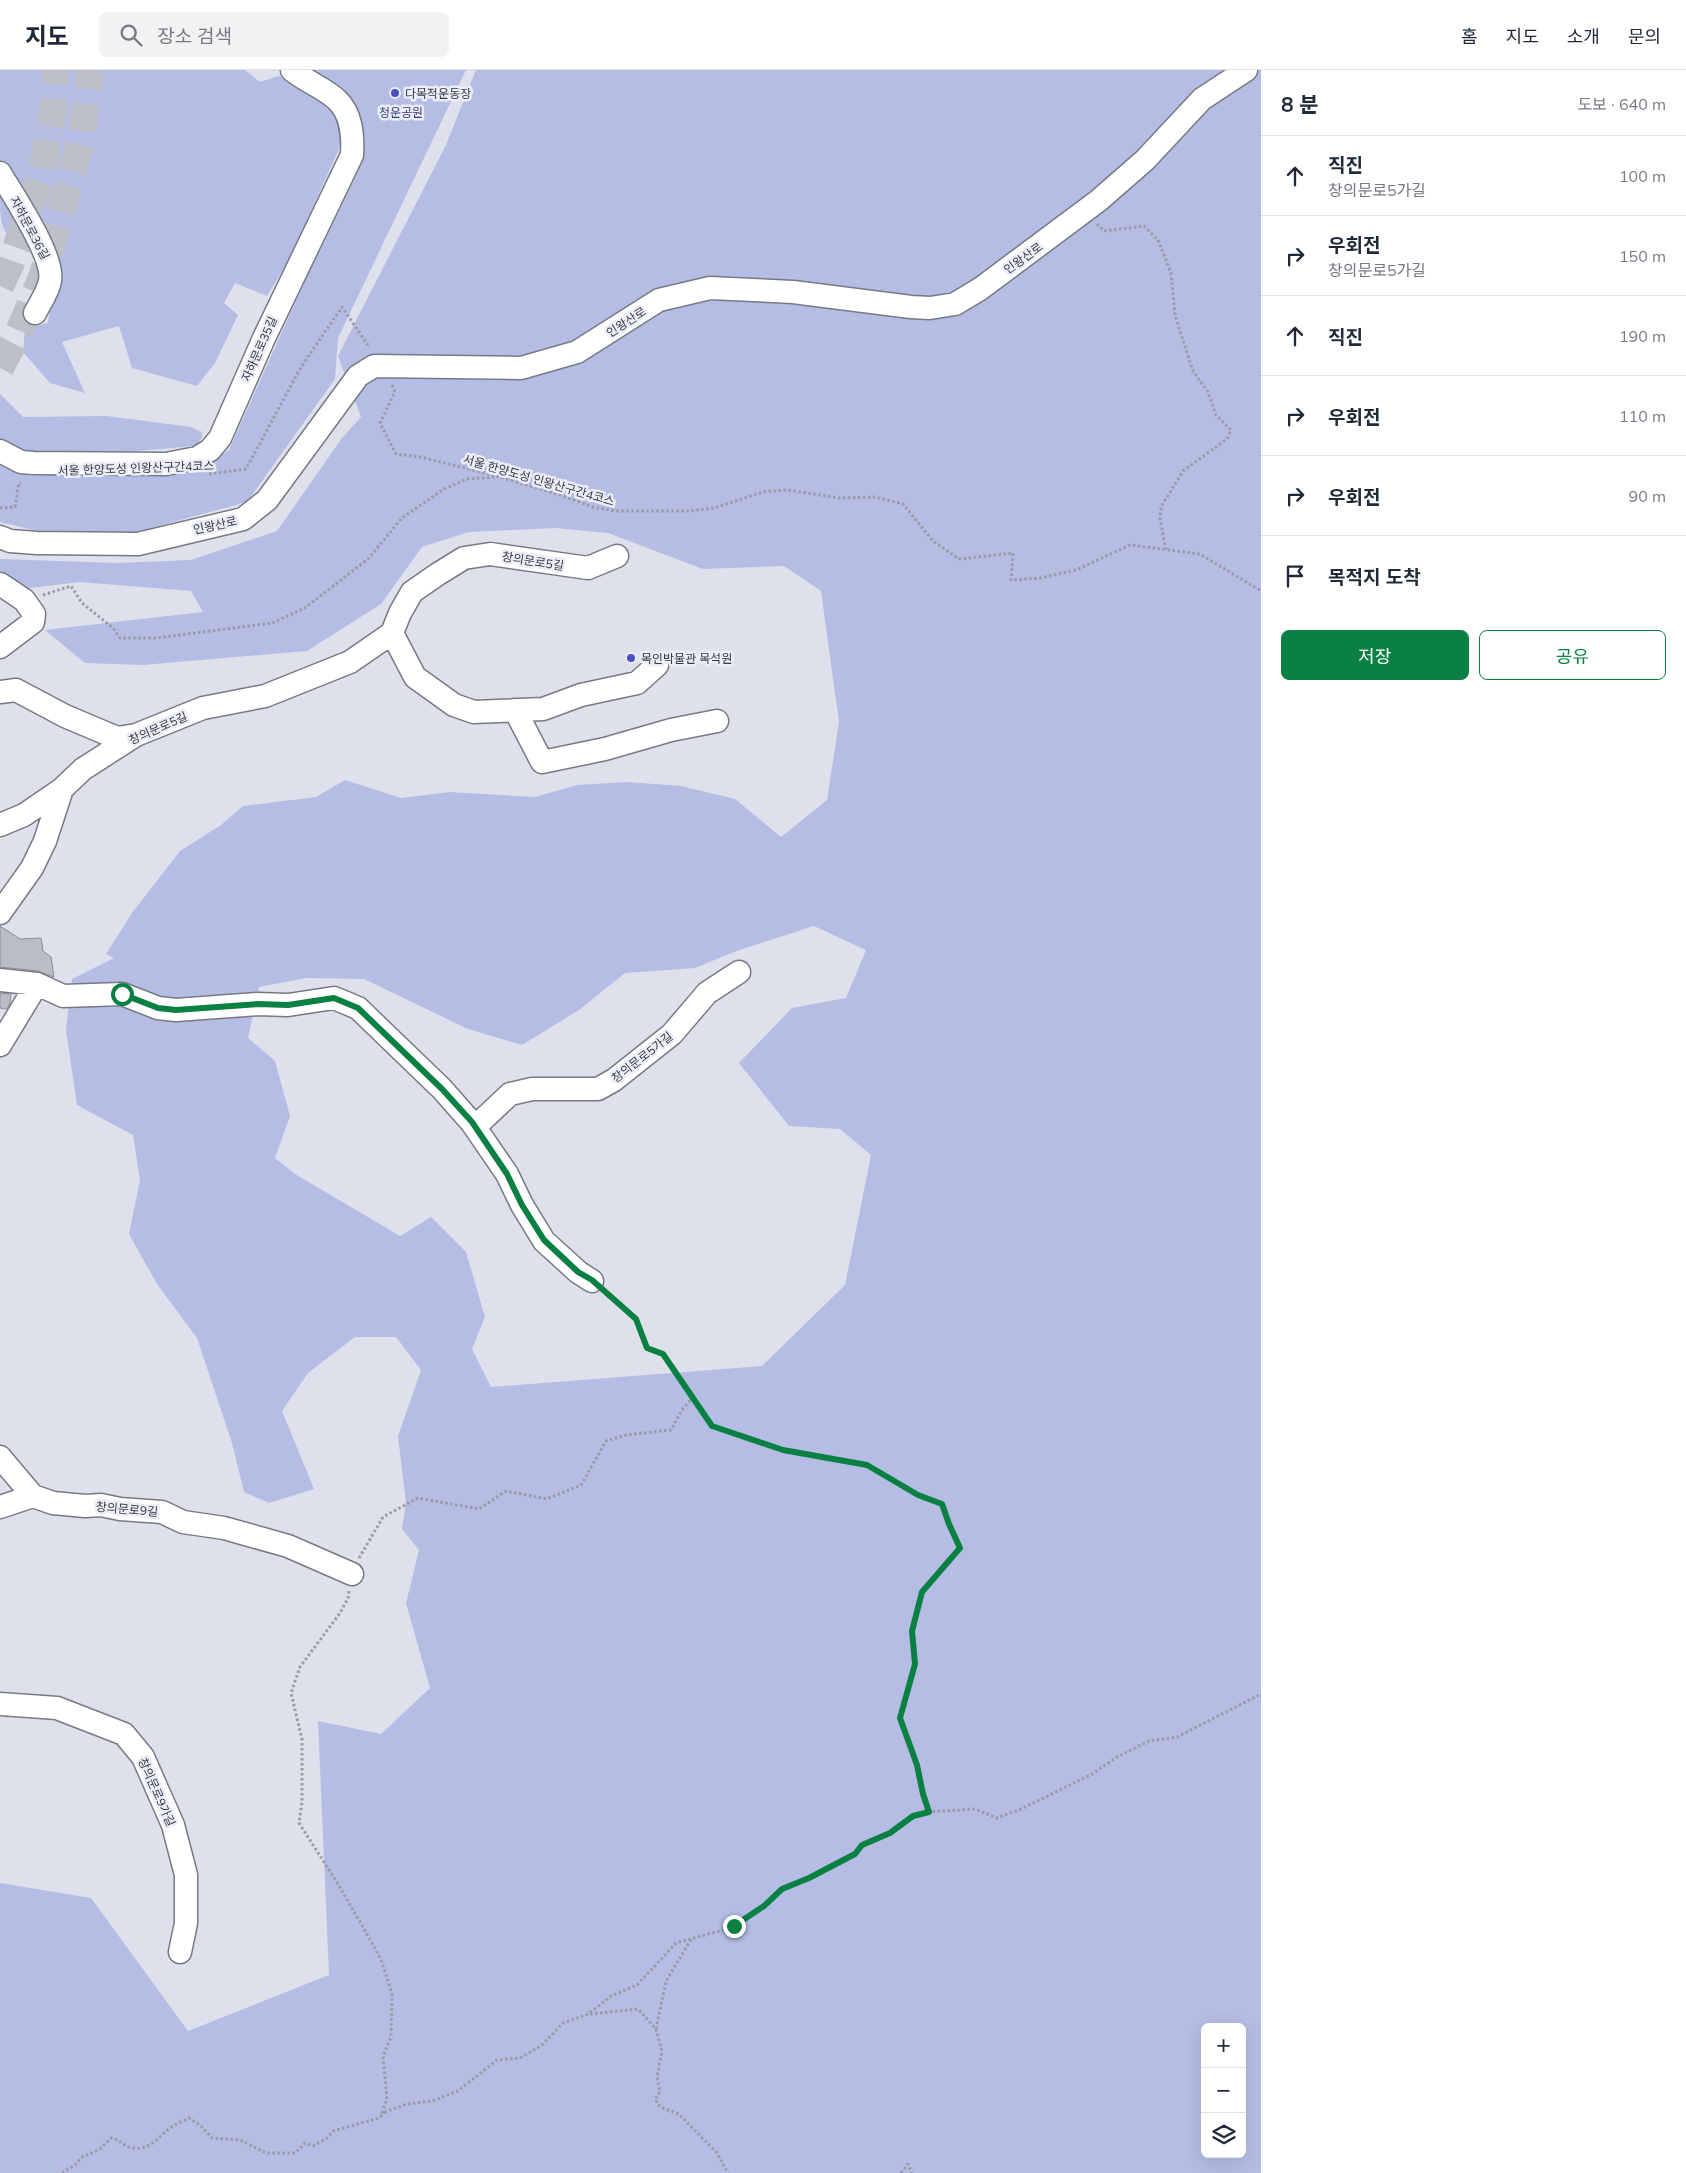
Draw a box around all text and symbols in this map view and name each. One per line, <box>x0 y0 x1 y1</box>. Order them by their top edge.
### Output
search box <box>99 12 449 57</box>
text: 지도 <box>25 21 69 51</box>
icon: search <box>117 21 145 49</box>
text: 장소 검색 <box>157 24 232 48</box>
text: 홈 <box>1461 25 1478 48</box>
text: 지도 <box>1506 25 1539 48</box>
text: 소개 <box>1567 25 1600 48</box>
text: 문의 <box>1628 25 1661 48</box>
place label: 다목적운동장 <box>405 86 471 101</box>
marker: 다목적운동장 <box>389 87 401 99</box>
text: 8 분 <box>1281 91 1319 117</box>
text: 도보 · 640 m <box>1577 94 1666 114</box>
park label: 청운공원 <box>379 105 423 120</box>
text: 직진 <box>1328 153 1363 177</box>
icon: ahead <box>1281 162 1309 190</box>
text: 100 m <box>1619 166 1666 186</box>
text: 창의문로5가길 <box>1328 180 1426 200</box>
street label: 자하문로36길 <box>7 194 53 262</box>
text: 우회전 <box>1328 233 1380 257</box>
street label: 인왕산로 <box>1001 239 1045 277</box>
icon: right <box>1281 242 1309 270</box>
text: 150 m <box>1619 246 1666 266</box>
text: 창의문로5가길 <box>1328 260 1426 280</box>
street label: 인왕산로 <box>603 304 649 340</box>
street label: 자하문로35길 <box>238 314 280 384</box>
icon: ahead <box>1281 322 1309 350</box>
text: 직진 <box>1328 325 1363 349</box>
text: 190 m <box>1619 326 1666 346</box>
icon: right <box>1281 402 1309 430</box>
text: 우회전 <box>1328 405 1380 429</box>
text: 110 m <box>1619 406 1666 426</box>
street label: 서울 한양도성 인왕산구간4코스 <box>461 451 617 509</box>
street label: 서울 한양도성 인왕산구간4코스 <box>57 458 215 478</box>
icon: right <box>1281 482 1309 510</box>
text: 우회전 <box>1328 485 1380 509</box>
text: 90 m <box>1629 486 1666 506</box>
street label: 인왕산로 <box>192 513 238 537</box>
street label: 창의문로5길 <box>501 549 565 573</box>
icon: arrive <box>1281 562 1309 590</box>
text: 목적지 도착 <box>1328 565 1421 589</box>
button: 저장 <box>1281 630 1469 680</box>
button: 공유 <box>1479 630 1666 680</box>
place label: 목인박물관 목석원 <box>641 651 732 666</box>
marker: 목인박물관 목석원 <box>625 652 637 664</box>
street label: 창의문로5길 <box>126 708 190 748</box>
route start <box>111 983 134 1006</box>
street label: 창의문로5가길 <box>608 1028 676 1086</box>
street label: 창의문로9길 <box>95 1499 159 1519</box>
street label: 창의문로9가길 <box>135 1755 179 1829</box>
route end <box>723 1915 746 1938</box>
map controls <box>1201 2023 1246 2158</box>
button: + <box>1201 2023 1246 2068</box>
button: − <box>1201 2068 1246 2113</box>
button: layers <box>1201 2113 1246 2158</box>

